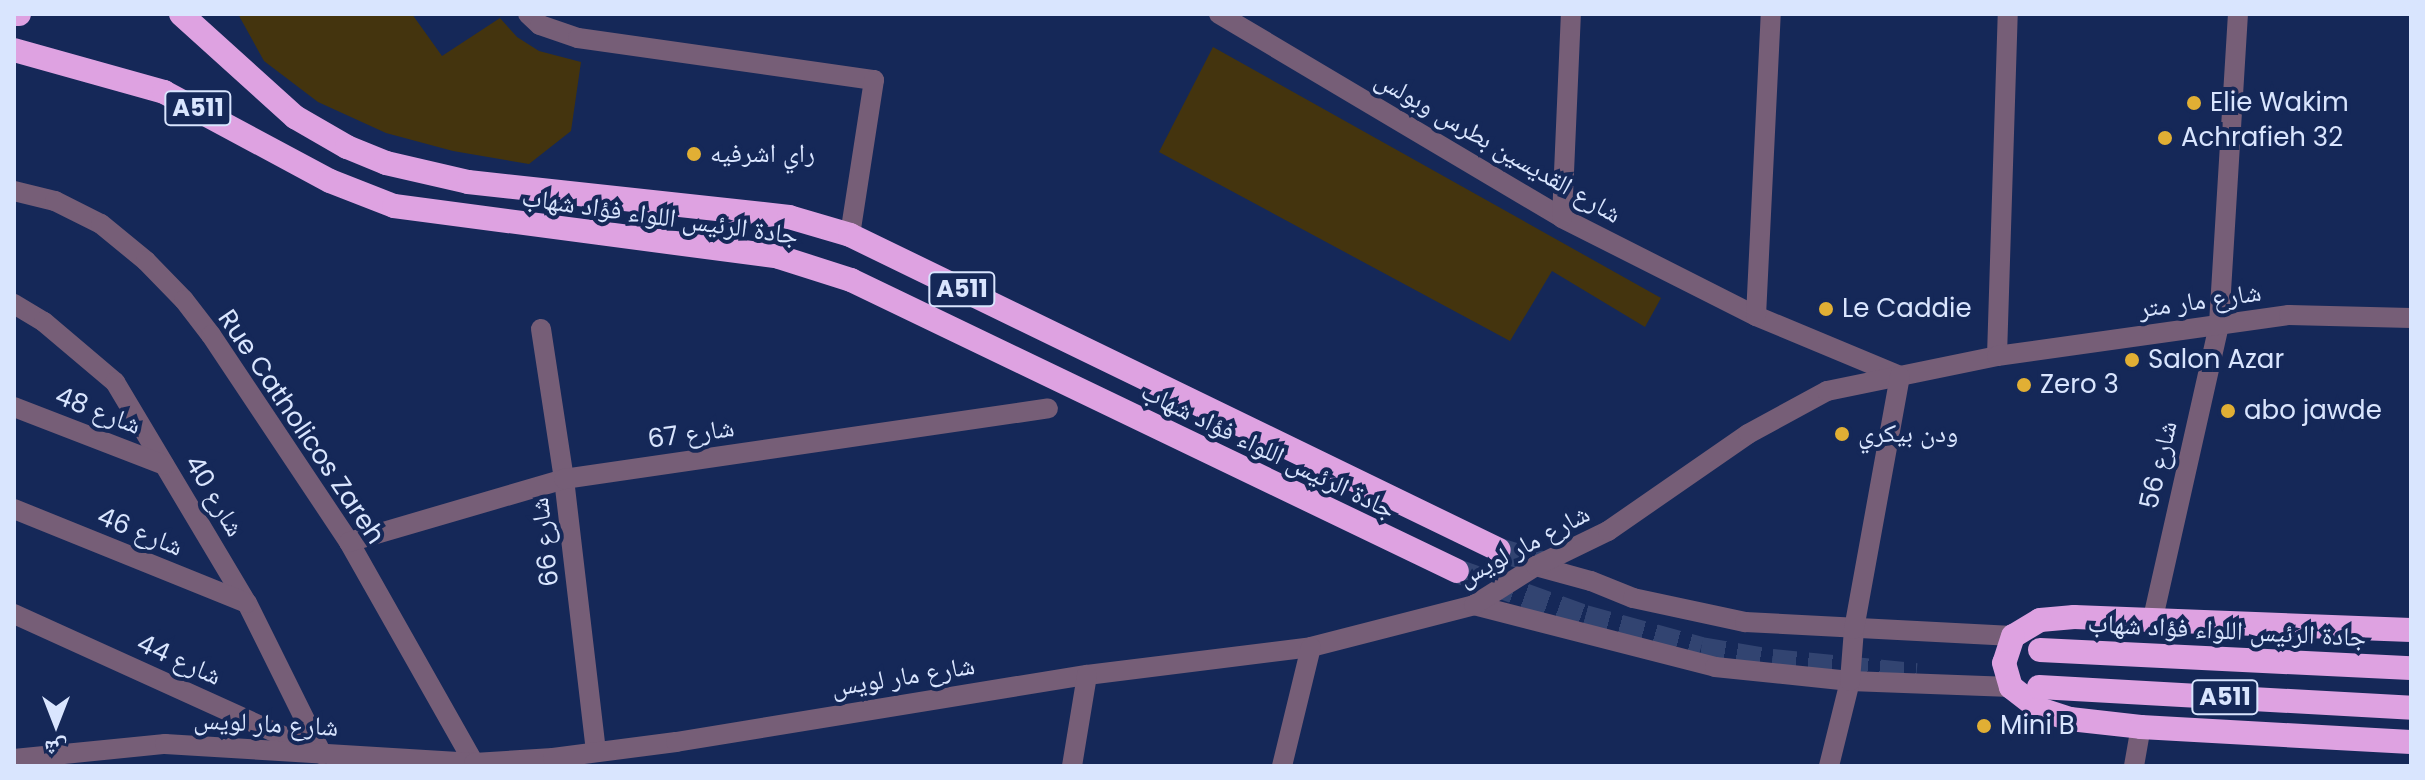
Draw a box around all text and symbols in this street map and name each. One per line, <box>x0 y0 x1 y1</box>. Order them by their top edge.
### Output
street label: شارع القديسين بطرس وبولس <box>1369 64 1627 230</box>
place label: Elie Wakim <box>2210 87 2349 119</box>
road number: A511 <box>164 88 232 128</box>
marker: Elie Wakim <box>2185 94 2203 112</box>
place label: Achrafieh 32 <box>2181 122 2343 154</box>
marker: Achrafieh 32 <box>2156 129 2174 147</box>
place label: راي اشرفيه <box>710 138 815 170</box>
marker: راي اشرفيه <box>685 145 703 163</box>
street label: جادة الرئيس اللواء فؤاد شهاب <box>520 182 800 252</box>
road number: A511 <box>928 269 996 309</box>
street label: شارع مار متر <box>2137 277 2263 325</box>
place label: Le Caddie <box>1842 293 1972 325</box>
marker: Le Caddie <box>1817 300 1835 318</box>
street label: Rue Catholicos Zareh <box>211 304 391 550</box>
place label: Salon Azar <box>2148 344 2284 376</box>
marker: Salon Azar <box>2123 351 2141 369</box>
place label: Zero 3 <box>2040 369 2119 401</box>
street label: جادة الرئيس اللواء فؤاد شهاب <box>1136 376 1400 526</box>
marker: Zero 3 <box>2015 376 2033 394</box>
street label: شارع 48 <box>51 380 145 442</box>
place label: abo jawde <box>2244 395 2382 427</box>
marker: abo jawde <box>2219 402 2237 420</box>
street label: شارع 67 <box>646 412 736 456</box>
place label: ودن بيكري <box>1858 418 1958 450</box>
street label: شارع 56 <box>2134 418 2184 512</box>
marker: ودن بيكري <box>1833 425 1851 443</box>
street label: شارع 40 <box>178 450 250 542</box>
street label: شارع 66 <box>524 496 566 588</box>
street label: شارع مار لويس <box>1453 498 1595 594</box>
street label: شارع 46 <box>93 501 187 563</box>
street label: جادة الرئيس اللواء فؤاد شهاب <box>2087 608 2367 654</box>
street label: شارع 44 <box>132 628 226 692</box>
street label: شارع مار لويس <box>829 650 977 704</box>
road number: A511 <box>2191 677 2259 717</box>
north arrow <box>16 684 96 764</box>
street label: شارع مار لويس <box>193 705 339 743</box>
place label: Mini B <box>2000 710 2075 742</box>
marker: Mini B <box>1975 717 1993 735</box>
text: ش <box>44 733 68 764</box>

